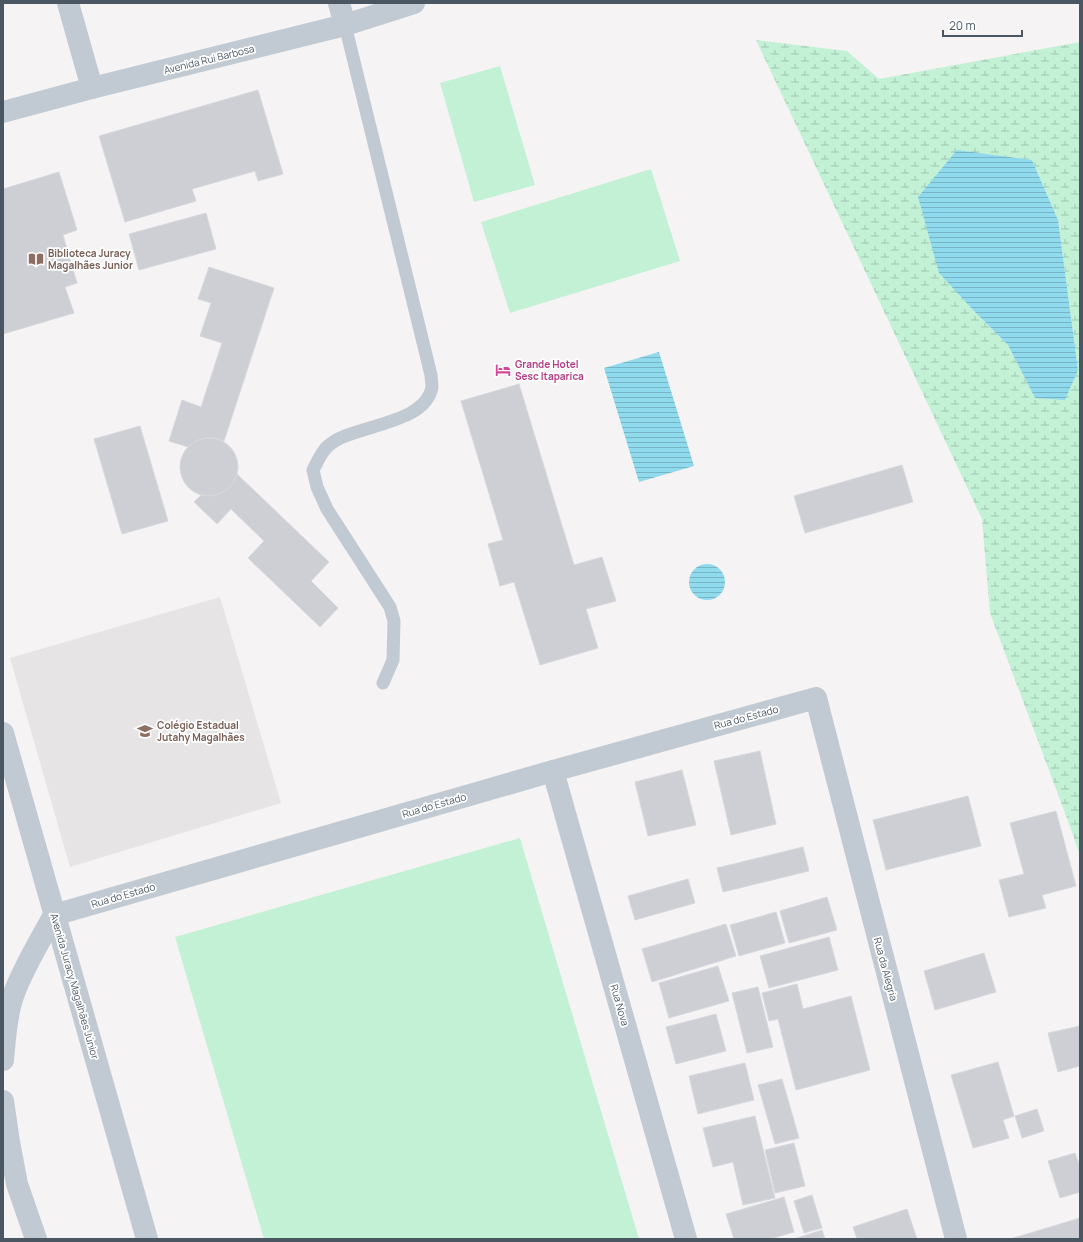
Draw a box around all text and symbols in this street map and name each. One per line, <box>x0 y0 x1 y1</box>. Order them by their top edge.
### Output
scale bar <box>943 12 1022 38</box>
text: 20 m <box>949 17 976 34</box>
street label: Avenida Rui Barbosa <box>162 41 256 77</box>
place label: Biblioteca Juracy Magalhães Junior <box>48 246 133 272</box>
library icon: Biblioteca Juracy Magalhães Junior <box>27 250 45 268</box>
place label: Grande Hotel Sesc Itaparica <box>515 357 584 383</box>
hotel icon: Grande Hotel Sesc Itaparica <box>494 361 512 379</box>
street label: Rua do Estado <box>712 702 780 732</box>
place label: Colégio Estadual Jutahy Magalhães <box>157 718 245 744</box>
school or university icon: Colégio Estadual Jutahy Magalhães <box>136 722 154 740</box>
street label: Rua do Estado <box>400 789 468 821</box>
street label: Rua do Estado <box>89 879 157 911</box>
street label: Avenida Juracy Magalhães Júnior <box>47 911 103 1061</box>
street label: Rua da Alegria <box>871 936 901 1002</box>
street label: Rua Nova <box>607 983 633 1027</box>

